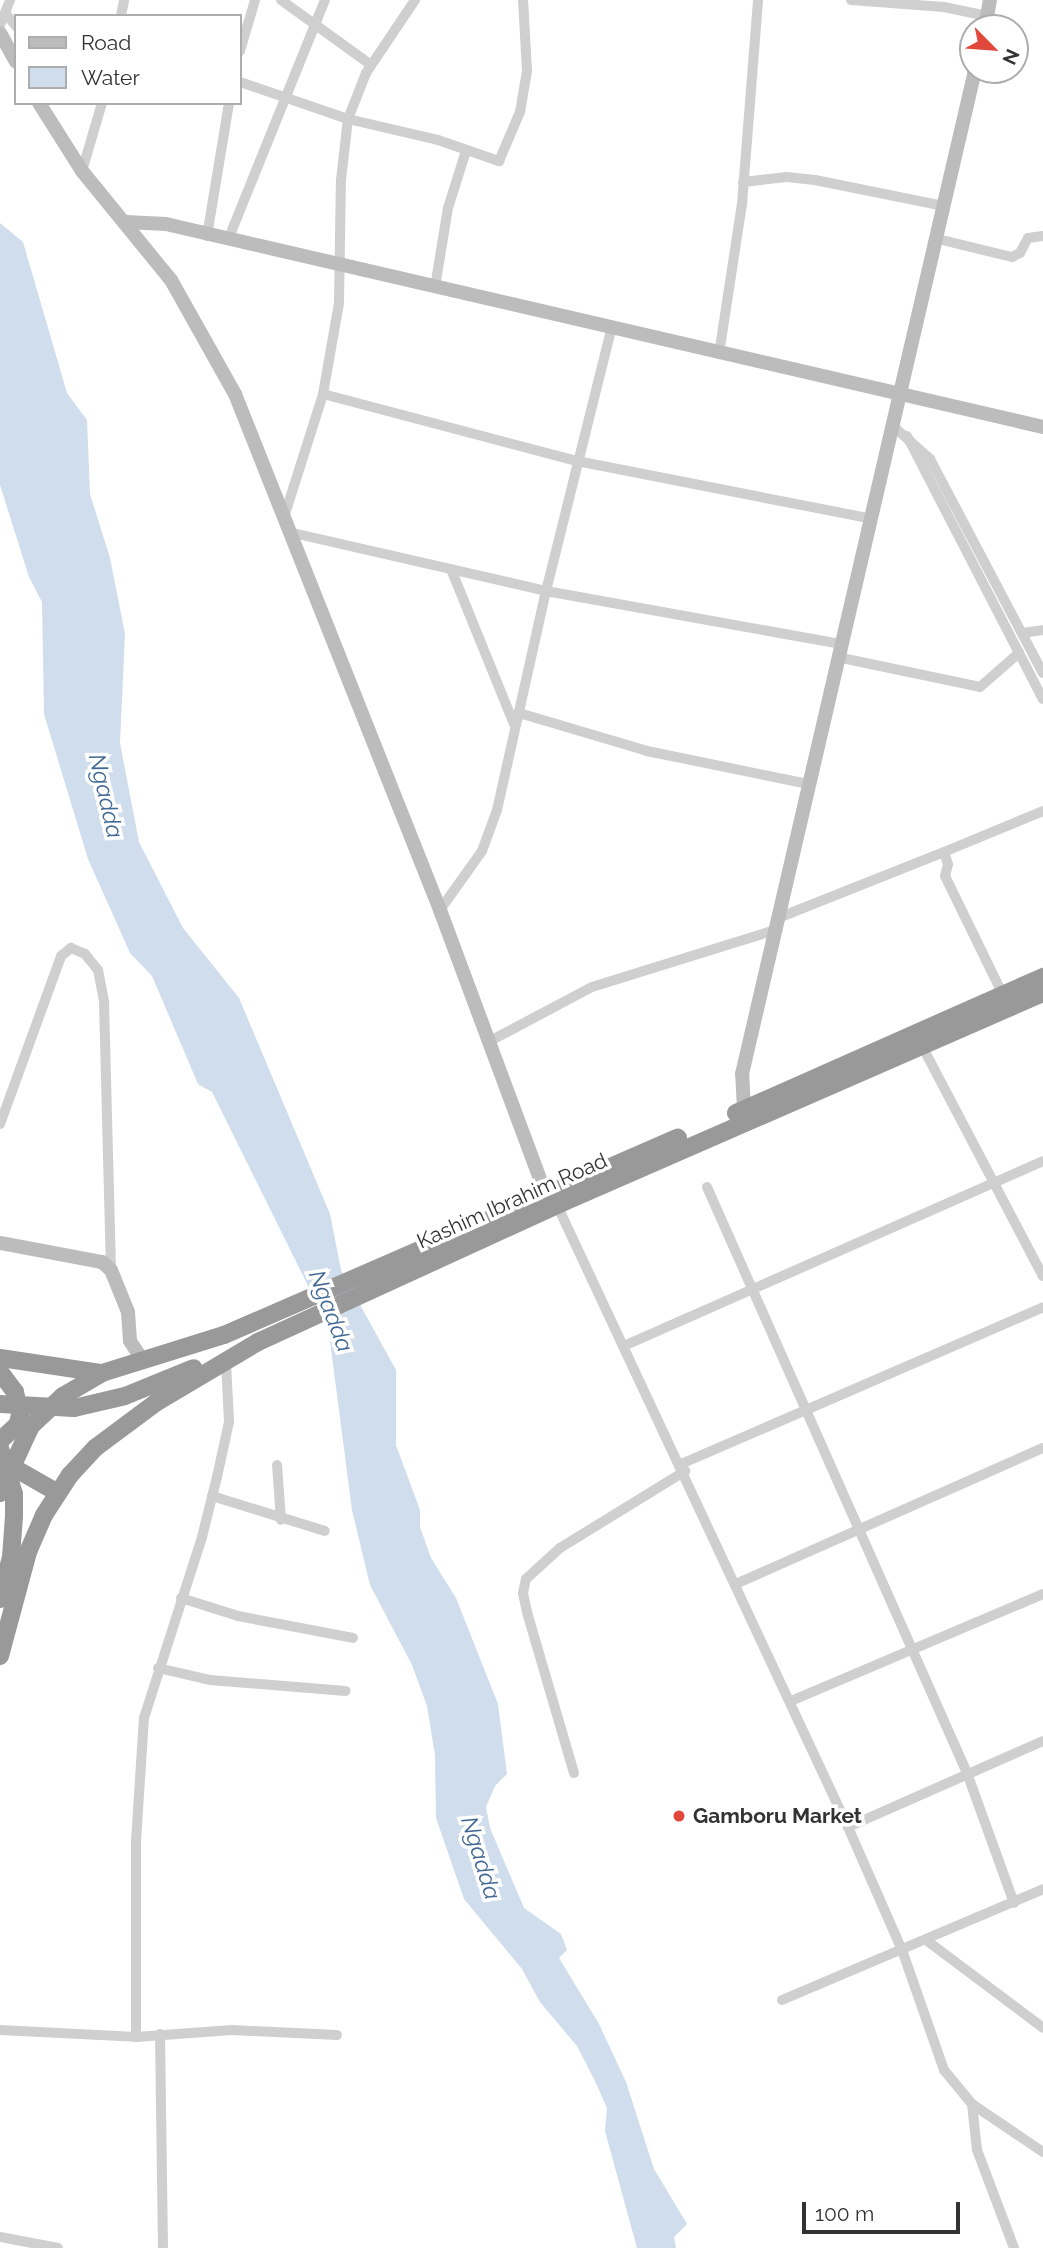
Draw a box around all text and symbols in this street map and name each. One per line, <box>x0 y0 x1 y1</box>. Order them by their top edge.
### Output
legend <box>14 14 242 105</box>
north arrow <box>959 14 1029 84</box>
text: Road <box>81 30 131 55</box>
text: N <box>998 46 1024 68</box>
text: Water <box>81 65 140 90</box>
water label: Ngadda <box>83 751 129 841</box>
street label: Kashim Ibrahim Road <box>413 1148 611 1254</box>
water label: Ngadda <box>303 1266 359 1356</box>
place label: Gamboru Market <box>693 1803 862 1829</box>
marker: Gamboru Market <box>671 1808 687 1824</box>
water label: Ngadda <box>455 1813 507 1903</box>
scale bar <box>805 2188 962 2232</box>
text: 100 m <box>815 2201 874 2226</box>

